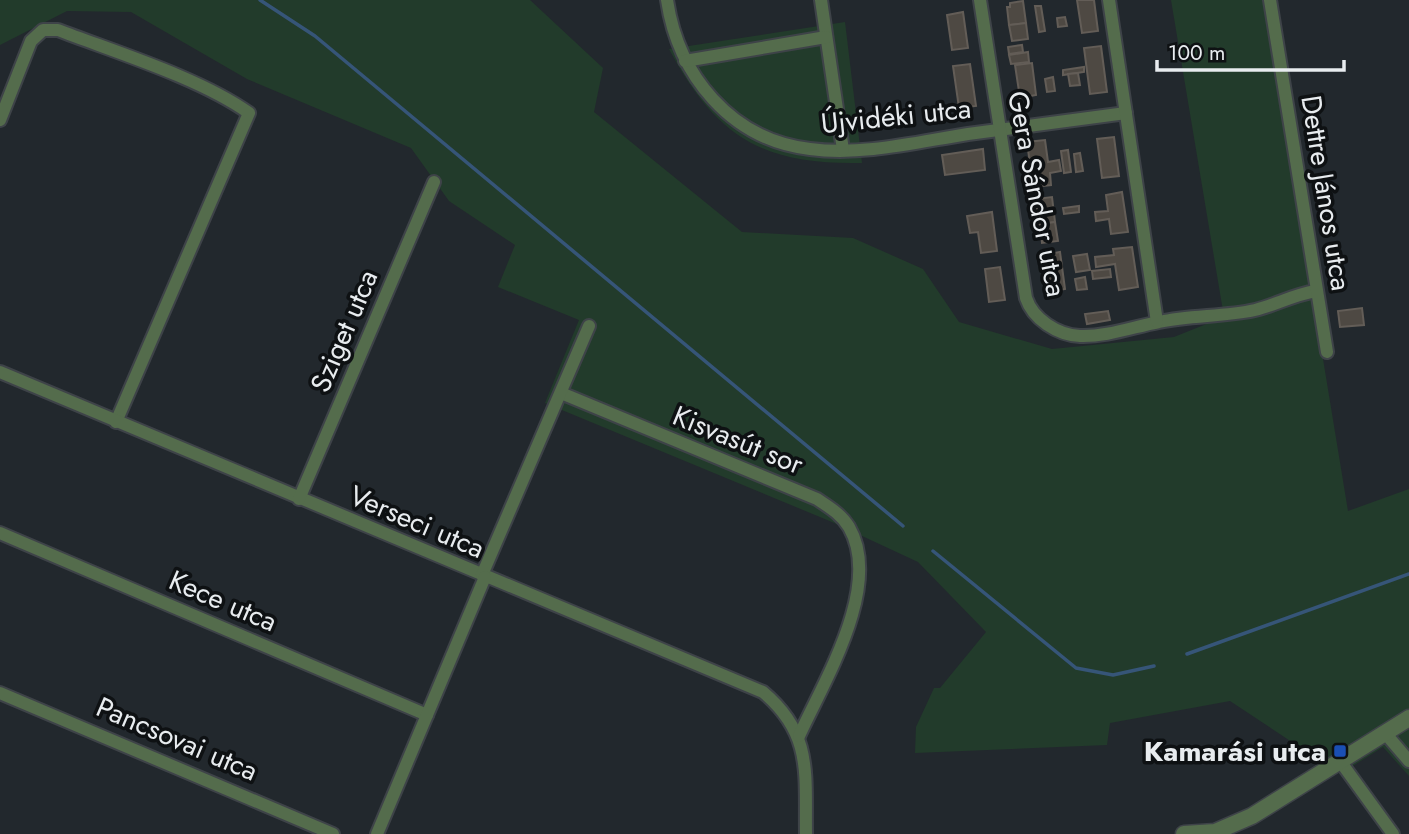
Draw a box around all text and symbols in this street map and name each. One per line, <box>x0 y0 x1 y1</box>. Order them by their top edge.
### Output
scale bar <box>1157 28 1344 72</box>
text: 100 m <box>1168 38 1225 68</box>
street label: Újvidéki utca <box>819 88 973 144</box>
street label: Gera Sándor utca <box>997 88 1077 300</box>
street label: Dettre János utca <box>1290 92 1362 294</box>
street label: Sziget utca <box>300 263 388 399</box>
street label: Kisvasút sor <box>667 395 810 485</box>
street label: Verseci utca <box>343 475 491 569</box>
street label: Kece utca <box>163 560 283 642</box>
street label: Pancsovai utca <box>90 687 264 791</box>
place label: Kamarási utca <box>1144 731 1326 772</box>
marker: Kamarási utca <box>1332 743 1348 759</box>

